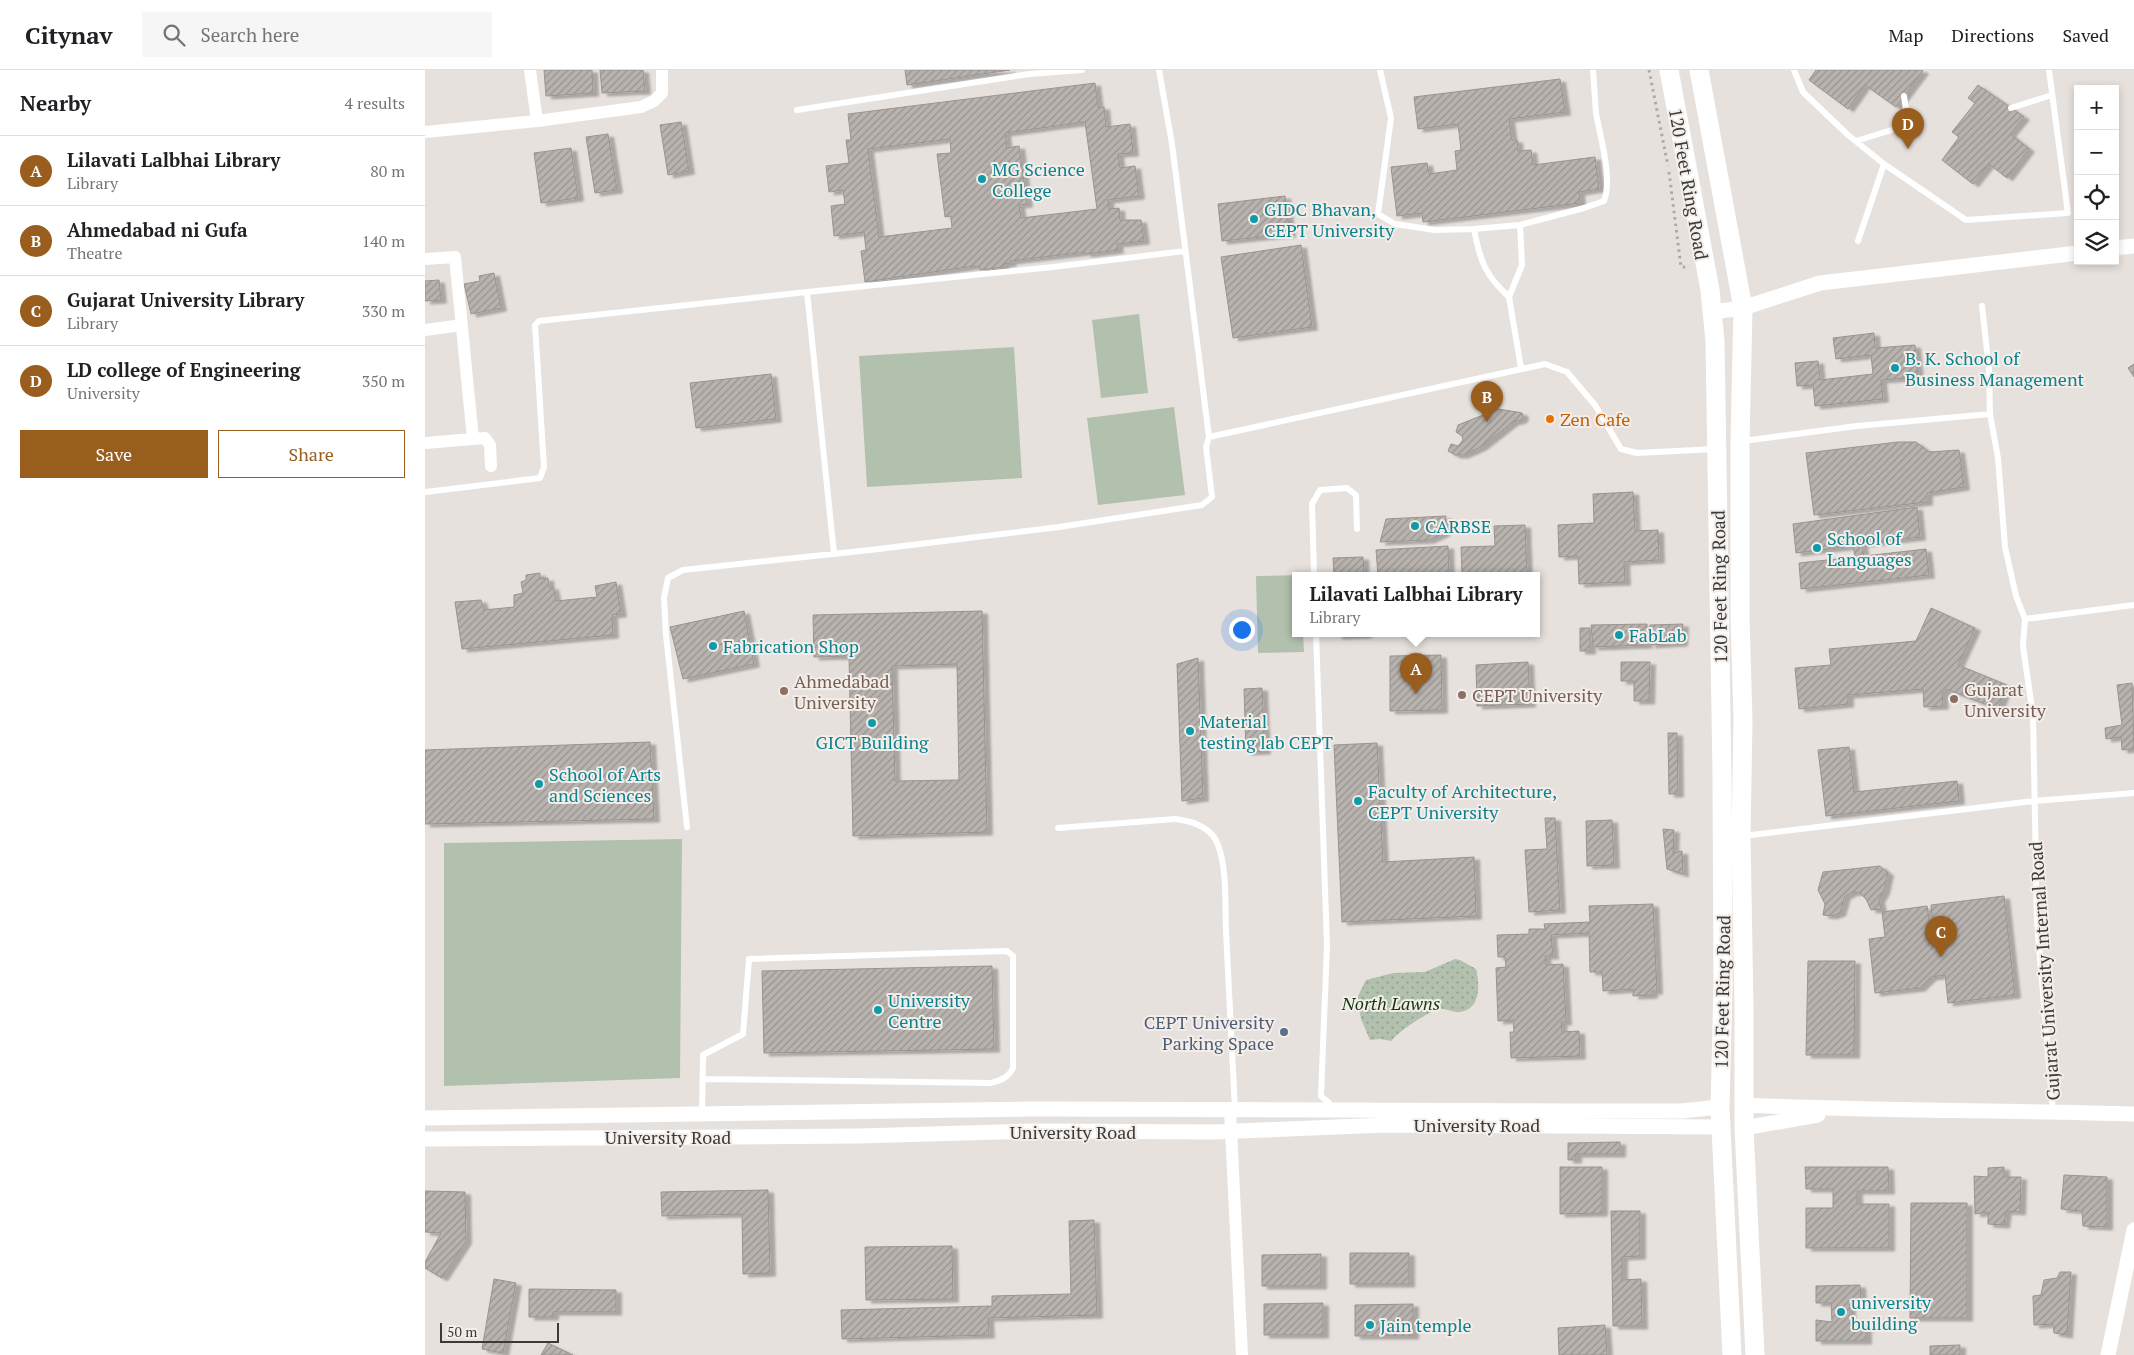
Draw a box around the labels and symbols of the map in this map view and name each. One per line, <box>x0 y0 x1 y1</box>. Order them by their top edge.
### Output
street label: 120 Feet Ring Road <box>1664 106 1714 262</box>
pin: D <box>1892 108 1924 149</box>
place label: MG Science College <box>992 157 1085 202</box>
marker: MG Science College <box>976 173 988 185</box>
place label: GIDC Bhavan, CEPT University <box>1264 197 1395 242</box>
marker: GIDC Bhavan, CEPT University <box>1248 213 1260 225</box>
place label: B. K. School of Business Management <box>1905 346 2085 391</box>
marker: B. K. School of Business Management <box>1889 362 1901 374</box>
pin: B <box>1471 381 1503 422</box>
place label: Zen Cafe <box>1560 407 1630 431</box>
marker: Zen Cafe <box>1544 413 1556 425</box>
street label: 120 Feet Ring Road <box>1706 510 1732 664</box>
place label: CARBSE <box>1425 514 1491 538</box>
marker: CARBSE <box>1409 520 1421 532</box>
place label: School of Languages <box>1827 526 1912 571</box>
marker: School of Languages <box>1811 542 1823 554</box>
your location <box>1229 617 1255 643</box>
place label: FabLab <box>1629 623 1687 647</box>
marker: FabLab <box>1613 629 1625 641</box>
place label: Fabrication Shop <box>723 634 859 658</box>
marker: Fabrication Shop <box>707 640 719 652</box>
pin: A <box>1400 653 1432 694</box>
place label: Ahmedabad University <box>794 669 889 714</box>
place label: Gujarat University <box>1964 677 2047 722</box>
place label: CEPT University <box>1472 683 1603 707</box>
marker: Ahmedabad University <box>778 685 790 697</box>
marker: CEPT University <box>1456 689 1468 701</box>
marker: Gujarat University <box>1948 693 1960 705</box>
place label: Material testing lab CEPT <box>1200 709 1333 754</box>
marker: GICT Building <box>866 717 878 729</box>
marker: Material testing lab CEPT <box>1184 725 1196 737</box>
place label: GICT Building <box>815 730 929 754</box>
place label: School of Arts and Sciences <box>549 762 661 807</box>
marker: School of Arts and Sciences <box>533 778 545 790</box>
place label: Faculty of Architecture, CEPT University <box>1368 779 1557 824</box>
marker: Faculty of Architecture, CEPT University <box>1352 795 1364 807</box>
street label: Gujarat University Internal Road <box>2023 841 2065 1101</box>
street label: 120 Feet Ring Road <box>1709 915 1735 1069</box>
pin: C <box>1925 916 1957 957</box>
place label: University Centre <box>888 988 971 1033</box>
park label: North Lawns <box>1341 991 1440 1015</box>
marker: University Centre <box>872 1004 884 1016</box>
place label: CEPT University Parking Space <box>1144 1010 1275 1055</box>
marker: CEPT University Parking Space <box>1278 1026 1290 1038</box>
street label: University Road <box>1414 1113 1540 1137</box>
street label: University Road <box>1010 1120 1136 1144</box>
street label: University Road <box>605 1125 731 1149</box>
place label: university building <box>1851 1290 1932 1335</box>
marker: university building <box>1835 1306 1847 1318</box>
place label: Jain temple <box>1380 1313 1472 1337</box>
marker: Jain temple <box>1364 1319 1376 1331</box>
scale bar <box>440 1320 559 1343</box>

